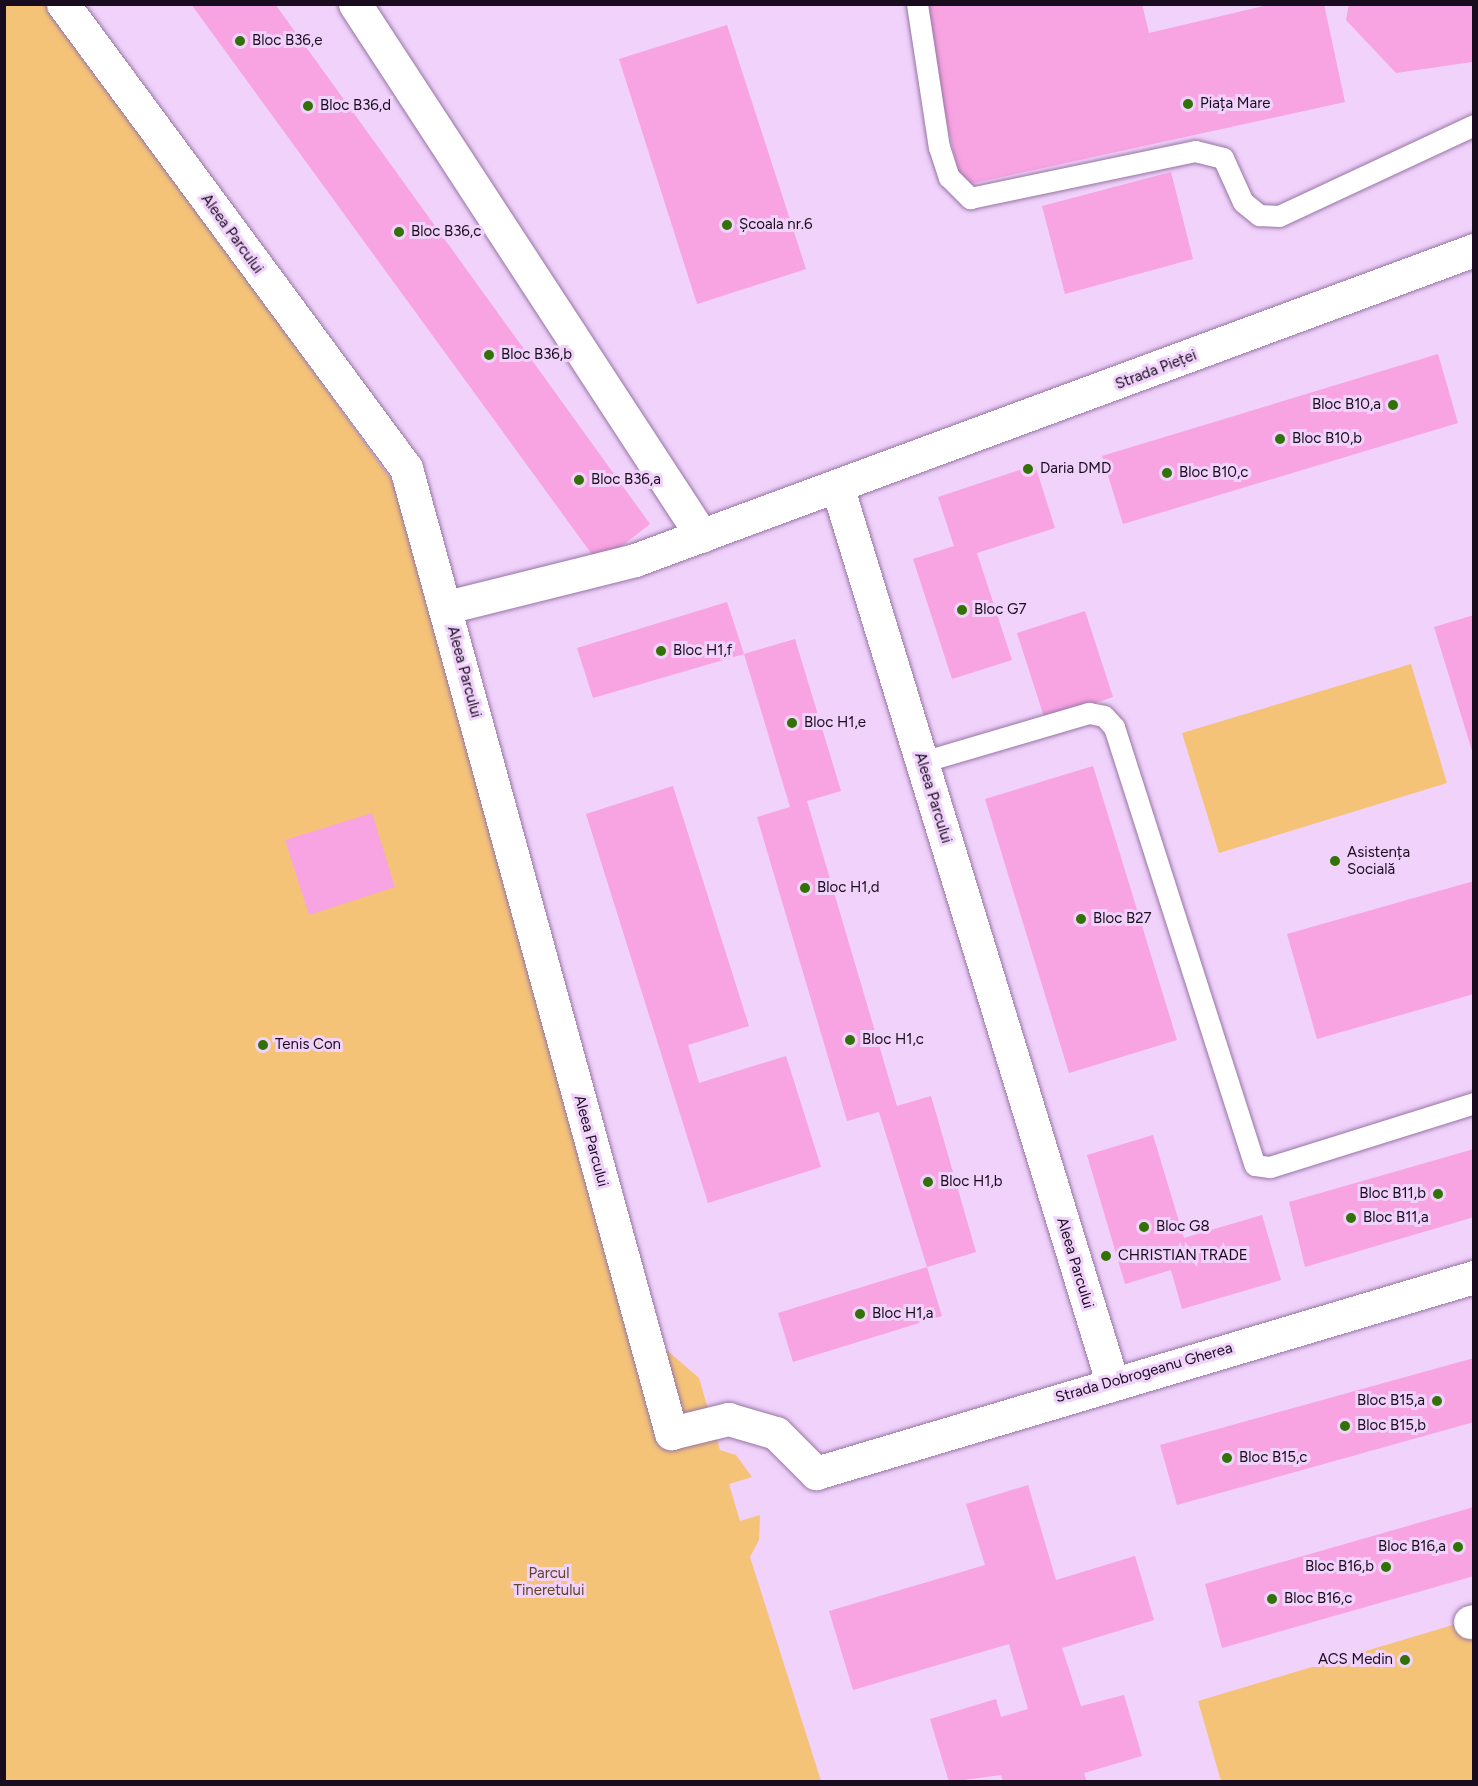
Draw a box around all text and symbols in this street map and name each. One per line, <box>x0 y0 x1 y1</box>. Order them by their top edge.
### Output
place label: Bloc B36,e <box>252 32 322 50</box>
marker: Bloc B36,e <box>233 34 247 48</box>
place label: Piața Mare <box>1200 95 1270 113</box>
place label: Bloc B36,d <box>320 97 391 115</box>
marker: Piața Mare <box>1181 97 1195 111</box>
marker: Bloc B36,d <box>301 99 315 113</box>
street label: Aleea Parcului <box>197 191 267 277</box>
place label: Școala nr.6 <box>739 216 812 234</box>
marker: Școala nr.6 <box>720 218 734 232</box>
place label: Bloc B36,c <box>411 223 481 241</box>
marker: Bloc B36,c <box>392 225 406 239</box>
place label: Bloc B36,b <box>501 346 572 364</box>
street label: Strada Pieței <box>1113 346 1199 394</box>
marker: Bloc B36,b <box>482 348 496 362</box>
place label: Bloc B10,a <box>1312 396 1381 414</box>
marker: Bloc B10,a <box>1386 398 1400 412</box>
place label: Bloc B10,b <box>1292 430 1362 448</box>
marker: Bloc B10,b <box>1273 432 1287 446</box>
place label: Daria DMD <box>1040 460 1111 478</box>
marker: Daria DMD <box>1021 462 1035 476</box>
place label: Bloc B10,c <box>1179 464 1248 482</box>
marker: Bloc B10,c <box>1160 466 1174 480</box>
place label: Bloc B36,a <box>591 471 661 489</box>
marker: Bloc B36,a <box>572 473 586 487</box>
place label: Bloc G7 <box>974 601 1026 619</box>
marker: Bloc G7 <box>955 603 969 617</box>
street label: Aleea Parcului <box>443 624 485 720</box>
place label: Bloc H1,f <box>673 642 732 660</box>
marker: Bloc H1,f <box>654 644 668 658</box>
place label: Bloc H1,e <box>804 714 866 732</box>
marker: Bloc H1,e <box>785 716 799 730</box>
street label: Aleea Parcului <box>911 750 955 846</box>
place label: Asistența Socială <box>1347 843 1410 878</box>
marker: Asistența Socială <box>1328 854 1342 868</box>
place label: Bloc H1,d <box>817 879 880 897</box>
marker: Bloc H1,d <box>798 881 812 895</box>
place label: Bloc B27 <box>1093 910 1152 928</box>
marker: Bloc B27 <box>1074 912 1088 926</box>
place label: Bloc H1,c <box>862 1031 924 1049</box>
marker: Bloc H1,c <box>843 1033 857 1047</box>
place label: Tenis Con <box>275 1036 341 1054</box>
marker: Tenis Con <box>256 1038 270 1052</box>
street label: Aleea Parcului <box>570 1093 612 1189</box>
place label: Bloc H1,b <box>940 1173 1003 1191</box>
marker: Bloc H1,b <box>921 1175 935 1189</box>
place label: Bloc B11,b <box>1359 1185 1426 1203</box>
marker: Bloc B11,b <box>1431 1187 1445 1201</box>
place label: Bloc B11,a <box>1363 1209 1429 1227</box>
marker: Bloc B11,a <box>1344 1211 1358 1225</box>
street label: Aleea Parcului <box>1053 1215 1097 1311</box>
place label: Bloc G8 <box>1156 1218 1210 1236</box>
marker: Bloc G8 <box>1137 1220 1151 1234</box>
place label: CHRISTIAN TRADE <box>1118 1247 1248 1265</box>
marker: CHRISTIAN TRADE <box>1099 1249 1113 1263</box>
place label: Bloc H1,a <box>872 1305 933 1323</box>
marker: Bloc H1,a <box>853 1307 867 1321</box>
street label: Strada Dobrogeanu Gherea <box>1053 1339 1235 1407</box>
place label: Bloc B15,a <box>1357 1392 1425 1410</box>
marker: Bloc B15,a <box>1430 1394 1444 1408</box>
place label: Bloc B15,b <box>1357 1417 1426 1435</box>
marker: Bloc B15,b <box>1338 1419 1352 1433</box>
place label: Bloc B15,c <box>1239 1449 1307 1467</box>
marker: Bloc B15,c <box>1220 1451 1234 1465</box>
place label: Bloc B16,a <box>1378 1538 1446 1556</box>
marker: Bloc B16,a <box>1451 1540 1465 1554</box>
place label: Bloc B16,b <box>1305 1558 1374 1576</box>
marker: Bloc B16,b <box>1379 1560 1393 1574</box>
park label: Parcul Tineretului <box>514 1564 584 1599</box>
place label: Bloc B16,c <box>1284 1590 1352 1608</box>
marker: Bloc B16,c <box>1265 1592 1279 1606</box>
place label: ACS Medin <box>1318 1651 1393 1669</box>
marker: ACS Medin <box>1398 1653 1412 1667</box>

